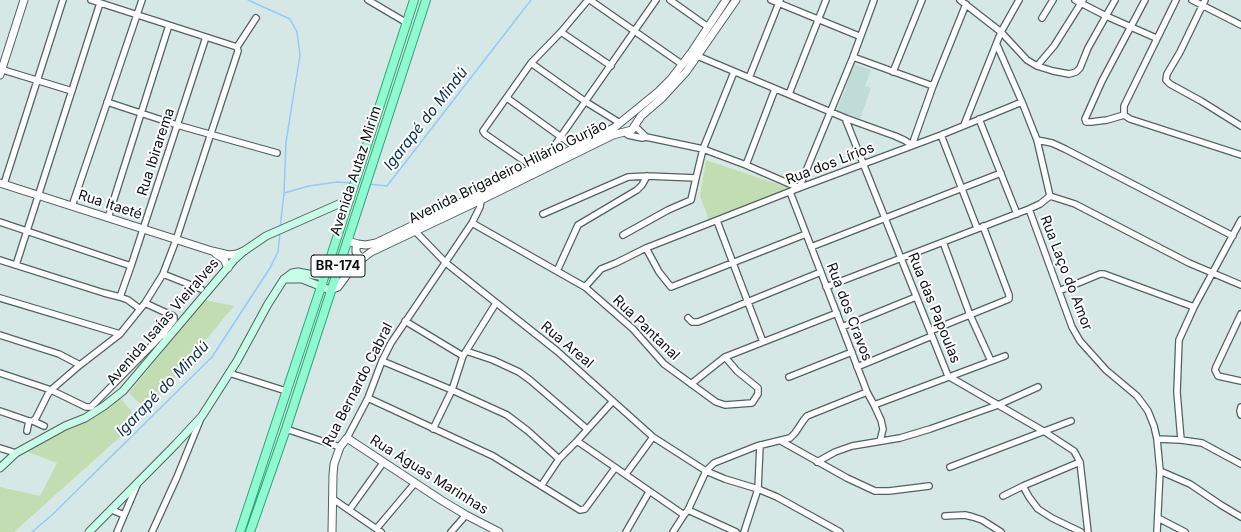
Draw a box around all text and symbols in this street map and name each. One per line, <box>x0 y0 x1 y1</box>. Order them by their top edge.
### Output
water label: Igarapé do Mindú <box>380 64 472 174</box>
street label: Avenida Autaz Mirim <box>327 104 385 238</box>
street label: Rua Ibirarema <box>134 106 178 198</box>
street label: Avenida Brigadeiro Hilário Gurjão <box>406 117 610 227</box>
street label: Rua dos Lírios <box>783 139 877 189</box>
street label: Rua Itaeté <box>76 187 144 223</box>
street label: Rua Laço do Amor <box>1036 213 1096 333</box>
street label: Rua das Papoulas <box>904 250 964 366</box>
street label: Avenida Isaías Vieiralves <box>103 255 223 389</box>
road number: BR-174 <box>311 255 365 277</box>
street label: Rua dos Cravos <box>823 260 875 364</box>
street label: Rua Pantanal <box>609 292 683 364</box>
street label: Rua Areal <box>537 318 597 372</box>
street label: Rua Bernardo Cabral <box>319 320 397 450</box>
water label: Igarapé do Mindú <box>113 338 213 440</box>
street label: Rua Águas Marinhas <box>367 432 491 518</box>

